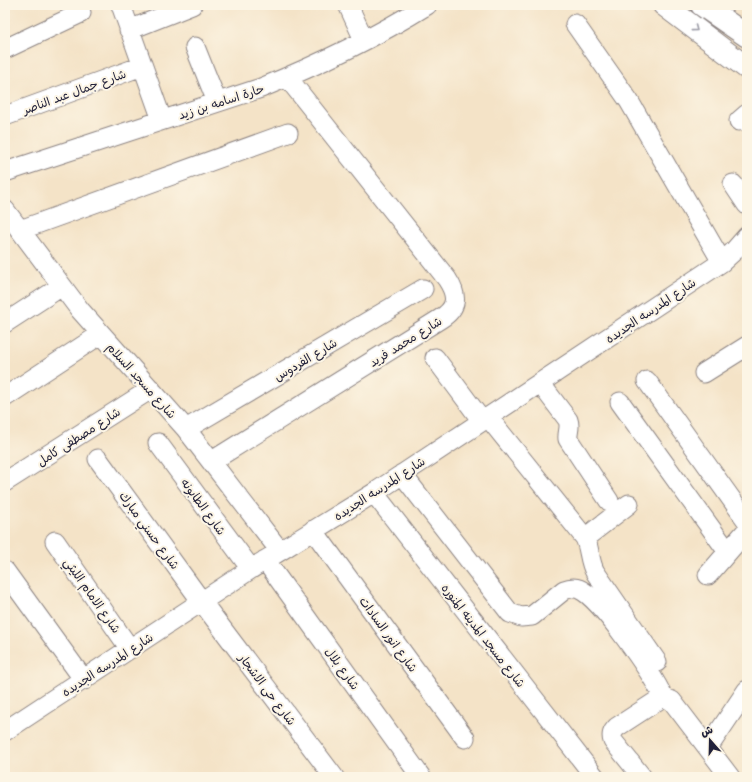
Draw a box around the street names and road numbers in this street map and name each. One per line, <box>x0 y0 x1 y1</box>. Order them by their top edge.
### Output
street label: شارع جمال عبد الناصر <box>19 64 129 119</box>
street label: حارة اسامه بن زيد <box>176 79 266 123</box>
street label: شارع المدرسه الجديده <box>601 273 700 348</box>
street label: شارع محمد فريد <box>365 311 446 371</box>
street label: شارع الفردوس <box>270 333 341 386</box>
street label: شارع مسجد السلام <box>102 338 181 423</box>
street label: شارع مصطفى كامل <box>33 402 124 471</box>
street label: شارع المدرسه الجديده <box>330 452 429 525</box>
street label: شارع الطابونه <box>176 474 231 539</box>
street label: شارع حسني مبارك <box>113 487 184 574</box>
street label: شارع الامام الليثي <box>58 554 126 638</box>
street label: شارع مسجد المدينه المنوره <box>437 579 530 691</box>
street label: شارع انور السادات <box>355 593 423 676</box>
street label: شارع المدرسه الجديده <box>58 628 157 701</box>
street label: شارع بلال <box>321 643 365 694</box>
street label: شارع حى الاشجار <box>234 649 301 729</box>

